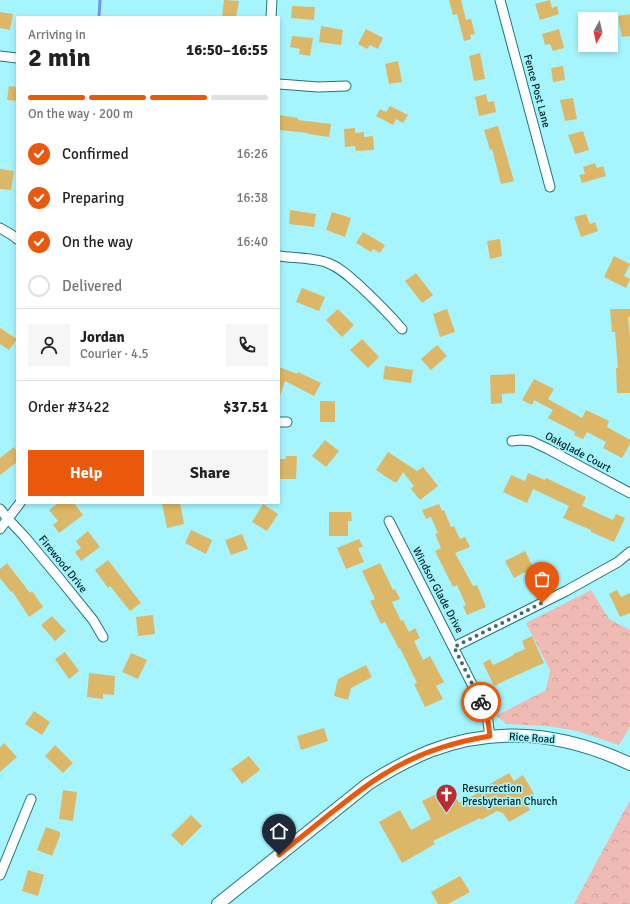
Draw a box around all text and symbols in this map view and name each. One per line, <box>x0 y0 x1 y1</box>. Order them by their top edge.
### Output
north arrow <box>578 12 618 52</box>
map controls <box>578 12 618 52</box>
text: Arriving in <box>28 27 86 43</box>
text: 16:50–16:55 <box>186 41 268 59</box>
text: 2 min <box>28 42 91 74</box>
street label: Fence Post Lane <box>521 53 553 129</box>
text: On the way · 200 m <box>28 106 133 122</box>
icon: check <box>28 143 50 165</box>
text: Confirmed <box>62 145 129 163</box>
text: 16:26 <box>236 146 268 162</box>
icon: check <box>28 187 50 209</box>
text: Preparing <box>62 189 125 207</box>
text: 16:38 <box>236 190 268 206</box>
icon: check <box>28 231 50 253</box>
text: On the way <box>62 233 133 251</box>
text: 16:40 <box>236 234 268 250</box>
text: Delivered <box>62 277 122 295</box>
button: person <box>28 324 70 366</box>
button: phone <box>226 324 268 366</box>
text: Jordan <box>80 328 125 346</box>
text: Courier · 4.5 <box>80 346 149 362</box>
text: Order #3422 <box>28 398 110 416</box>
text: $37.51 <box>223 398 268 416</box>
street label: Oakglade Court <box>543 429 613 475</box>
button: Help <box>28 450 144 496</box>
button: Share <box>152 450 268 496</box>
street label: Firewood Drive <box>36 533 90 595</box>
street label: Windsor Glade Drive <box>410 545 466 635</box>
pin <box>525 562 559 603</box>
icon: bag <box>531 568 553 590</box>
courier <box>461 682 501 722</box>
icon: bike <box>470 691 492 713</box>
street label: Rice Road <box>509 730 556 746</box>
church icon: Resurrection Presbyterian Church <box>433 781 459 814</box>
place label: Resurrection Presbyterian Church <box>462 782 557 808</box>
pin <box>262 814 296 855</box>
icon: home <box>268 820 290 842</box>

